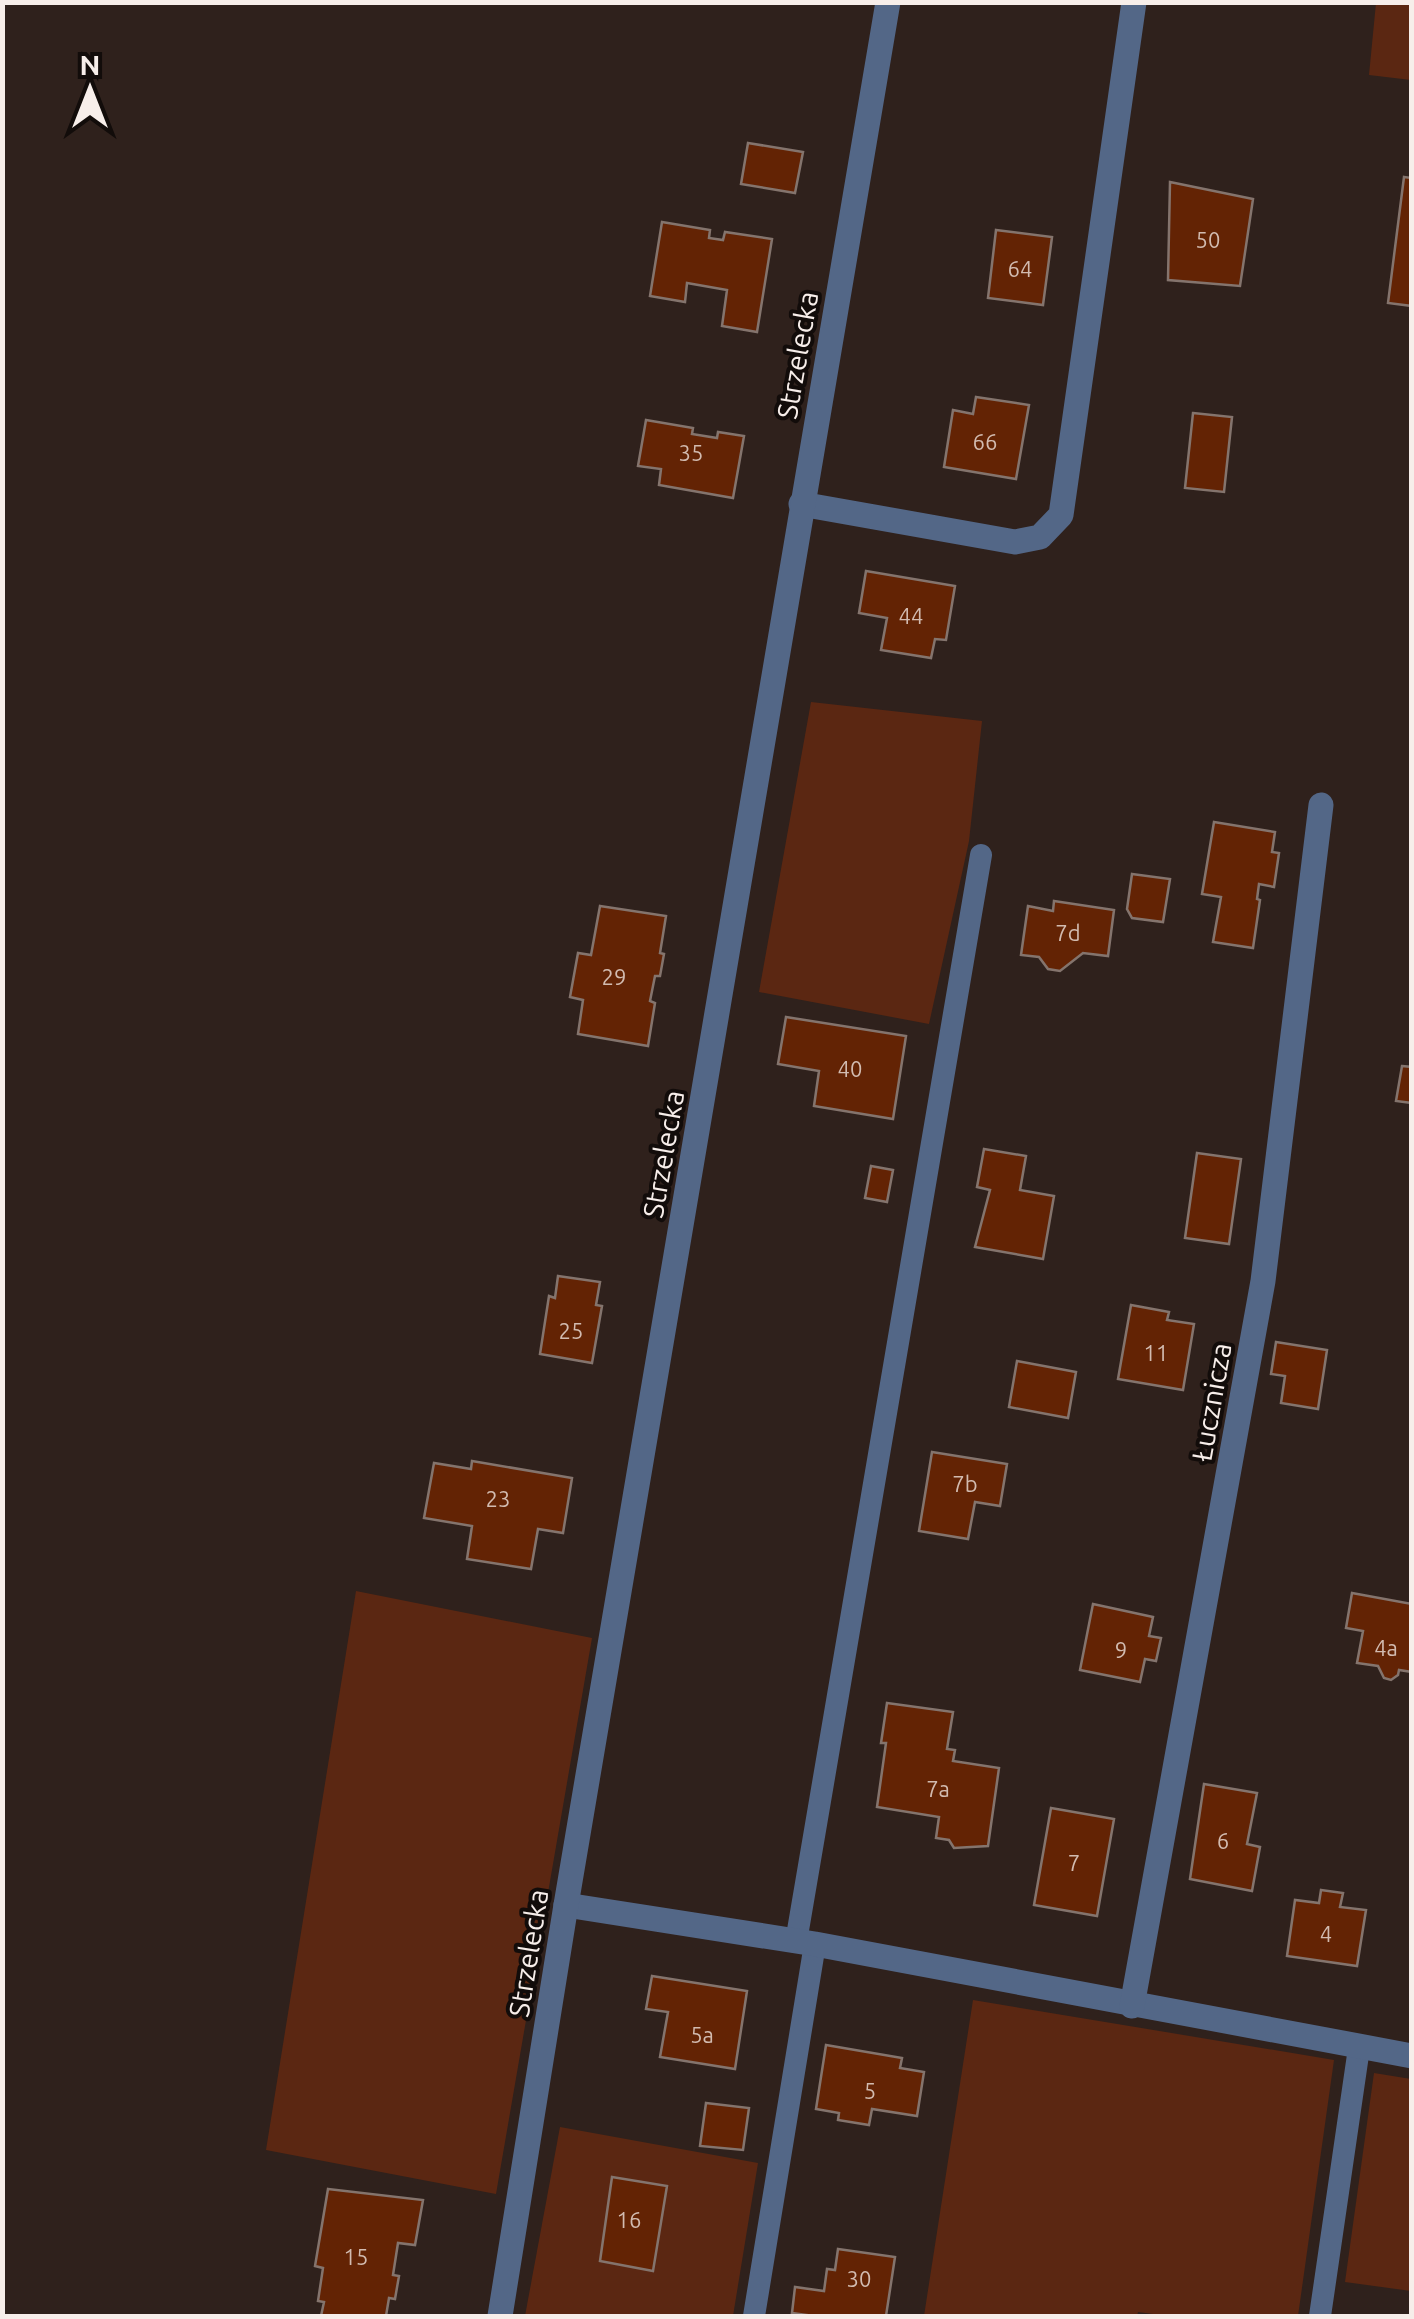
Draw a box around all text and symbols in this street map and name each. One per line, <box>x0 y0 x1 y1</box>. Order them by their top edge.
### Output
north arrow <box>40 40 140 140</box>
text: N <box>80 49 100 80</box>
house number: 50 <box>1196 227 1220 252</box>
house number: 64 <box>1008 256 1032 281</box>
street label: Strzelecka <box>771 289 823 421</box>
house number: 66 <box>973 429 997 454</box>
house number: 35 <box>679 440 703 465</box>
house number: 44 <box>899 603 923 628</box>
house number: 7d <box>1055 920 1081 945</box>
house number: 29 <box>602 964 626 989</box>
house number: 40 <box>838 1056 862 1081</box>
street label: Strzelecka <box>637 1088 689 1220</box>
house number: 25 <box>559 1318 583 1343</box>
house number: 11 <box>1144 1340 1168 1365</box>
street label: Łucznicza <box>1185 1340 1237 1464</box>
house number: 7b <box>952 1471 978 1496</box>
house number: 23 <box>486 1486 510 1511</box>
house number: 4a <box>1374 1635 1398 1660</box>
house number: 9 <box>1115 1637 1127 1662</box>
house number: 7a <box>926 1776 950 1801</box>
house number: 6 <box>1217 1828 1229 1853</box>
house number: 7 <box>1068 1850 1080 1875</box>
street label: Strzelecka <box>503 1887 553 2019</box>
house number: 4 <box>1320 1921 1332 1946</box>
house number: 5a <box>690 2022 714 2047</box>
house number: 5 <box>864 2078 876 2103</box>
house number: 16 <box>617 2207 641 2232</box>
house number: 15 <box>344 2244 368 2269</box>
house number: 30 <box>847 2266 871 2291</box>

